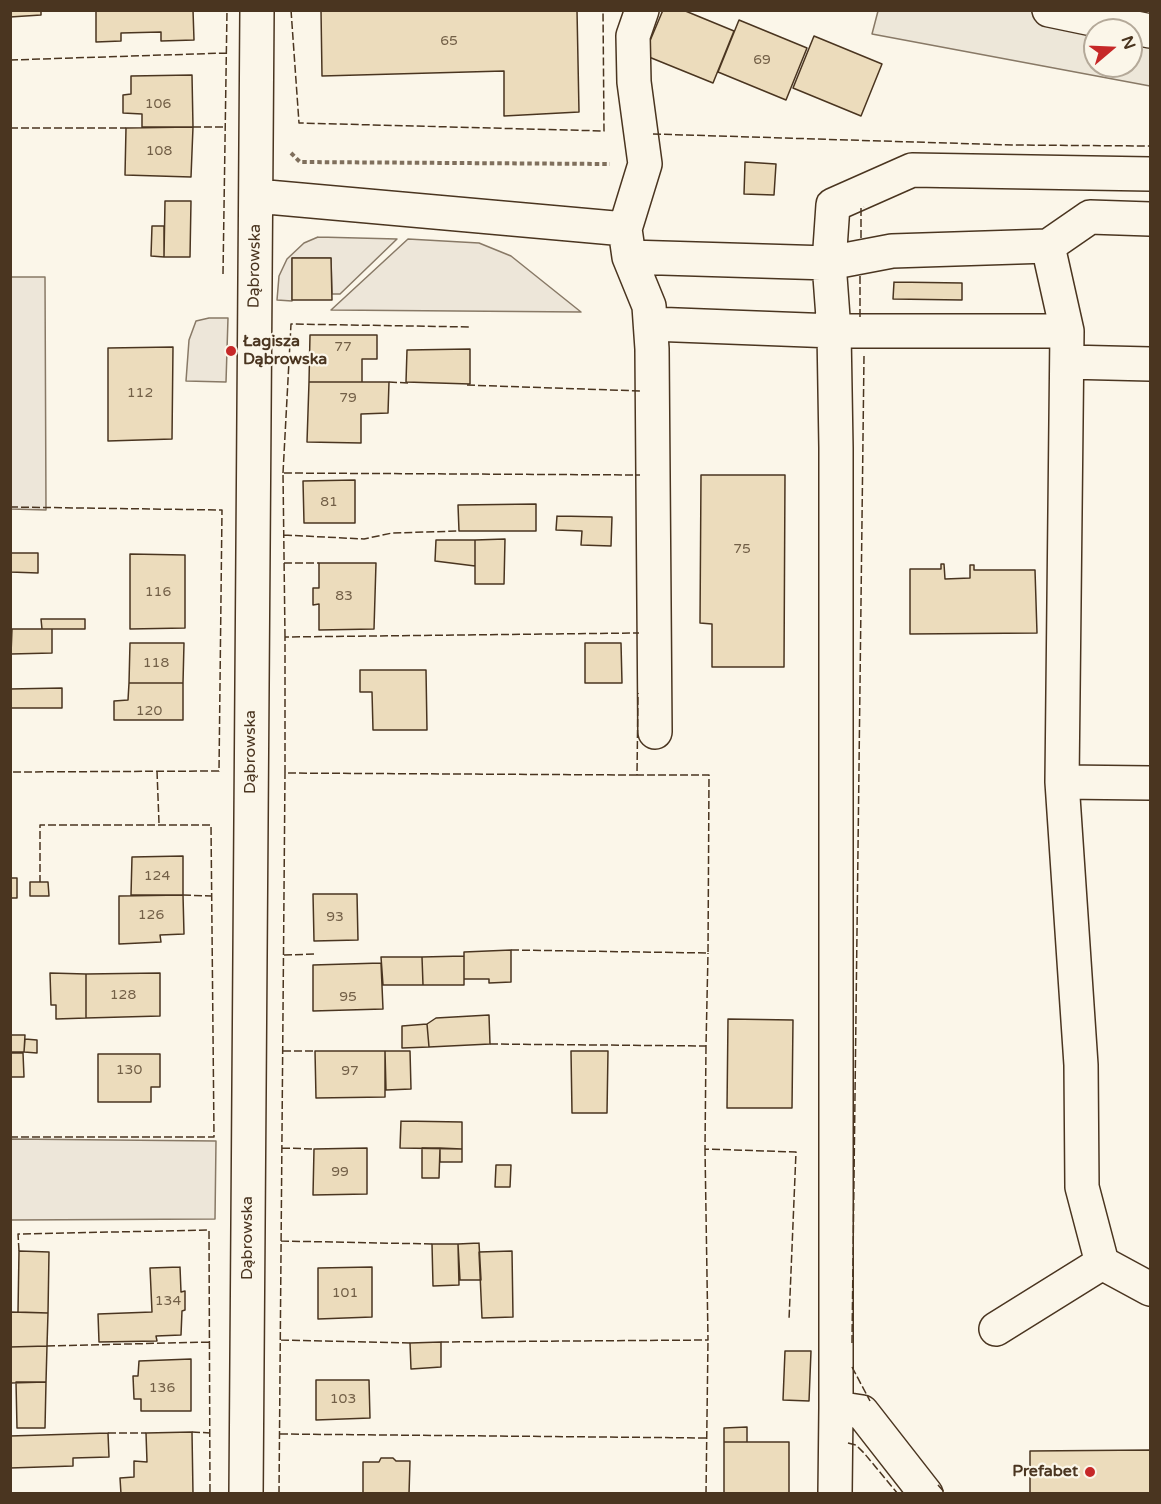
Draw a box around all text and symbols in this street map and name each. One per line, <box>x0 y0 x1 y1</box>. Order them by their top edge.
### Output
north arrow <box>1083 18 1143 78</box>
house number: 65 <box>440 33 458 49</box>
text: N <box>1117 33 1140 52</box>
house number: 69 <box>753 52 771 68</box>
house number: 106 <box>145 96 171 112</box>
house number: 108 <box>146 143 172 159</box>
street label: Dąbrowska <box>245 224 265 308</box>
place label: Łagisza Dąbrowska <box>243 332 327 370</box>
house number: 77 <box>334 339 352 355</box>
marker: Łagisza Dąbrowska <box>224 344 238 358</box>
house number: 112 <box>127 385 153 401</box>
house number: 79 <box>339 390 357 406</box>
house number: 81 <box>320 494 338 510</box>
house number: 75 <box>733 541 751 557</box>
house number: 116 <box>145 584 171 600</box>
house number: 83 <box>335 588 353 604</box>
house number: 118 <box>143 655 169 671</box>
house number: 120 <box>136 703 162 719</box>
street label: Dąbrowska <box>241 710 261 794</box>
house number: 124 <box>144 868 170 884</box>
house number: 126 <box>138 907 164 923</box>
house number: 93 <box>326 909 344 925</box>
house number: 128 <box>110 987 136 1003</box>
house number: 95 <box>339 989 357 1005</box>
house number: 130 <box>116 1062 142 1078</box>
house number: 97 <box>341 1063 359 1079</box>
house number: 99 <box>331 1164 349 1180</box>
street label: Dąbrowska <box>238 1196 258 1280</box>
house number: 101 <box>332 1285 358 1301</box>
house number: 134 <box>155 1293 181 1309</box>
house number: 136 <box>149 1380 175 1396</box>
house number: 103 <box>330 1391 356 1407</box>
place label: Prefabet <box>1012 1462 1078 1482</box>
marker: Prefabet <box>1083 1465 1097 1479</box>

